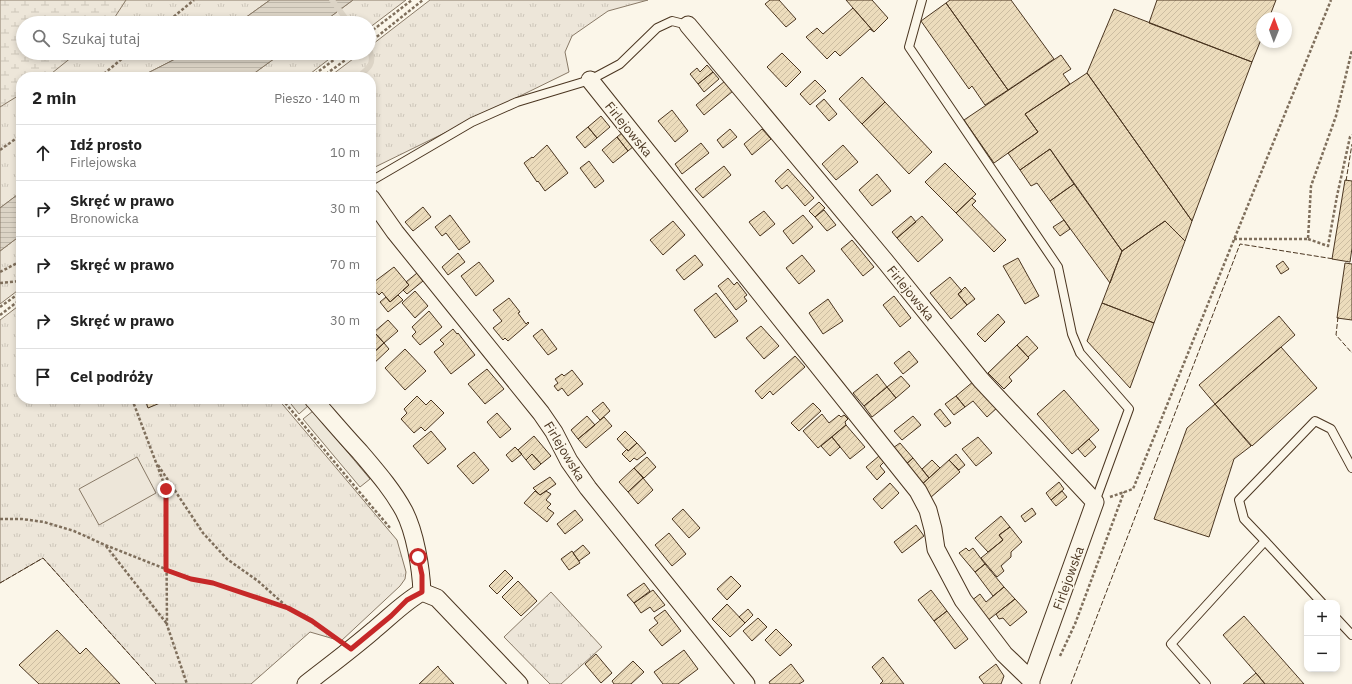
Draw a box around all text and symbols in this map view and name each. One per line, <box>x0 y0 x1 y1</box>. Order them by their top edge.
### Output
north arrow <box>1256 12 1292 48</box>
search box <box>16 16 376 60</box>
icon: search <box>30 27 52 49</box>
text: Szukaj tutaj <box>62 29 140 48</box>
text: 2 min <box>32 87 76 109</box>
text: Pieszo · 140 m <box>274 90 360 107</box>
street label: Firlejowska <box>601 98 656 161</box>
text: Idź prosto <box>70 135 142 154</box>
icon: ahead <box>32 142 54 164</box>
text: 10 m <box>330 144 360 161</box>
text: Firlejowska <box>70 154 136 171</box>
text: Skręć w prawo <box>70 191 174 210</box>
icon: right <box>32 198 54 220</box>
text: 30 m <box>330 200 360 217</box>
text: Bronowicka <box>70 210 139 227</box>
icon: right <box>32 254 54 276</box>
text: Skręć w prawo <box>70 255 174 274</box>
text: 70 m <box>330 256 360 273</box>
street label: Firlejowska <box>883 262 938 325</box>
icon: right <box>32 310 54 332</box>
text: Skręć w prawo <box>70 311 174 330</box>
text: 30 m <box>330 312 360 329</box>
icon: arrive <box>32 366 54 388</box>
text: Cel podróży <box>70 367 153 386</box>
street label: Firlejowska <box>540 418 589 484</box>
route end <box>157 480 175 498</box>
street label: Firlejowska <box>1049 544 1088 612</box>
route start <box>409 548 427 566</box>
map controls <box>1304 600 1340 672</box>
button: + <box>1304 600 1340 636</box>
button: − <box>1304 636 1340 672</box>

